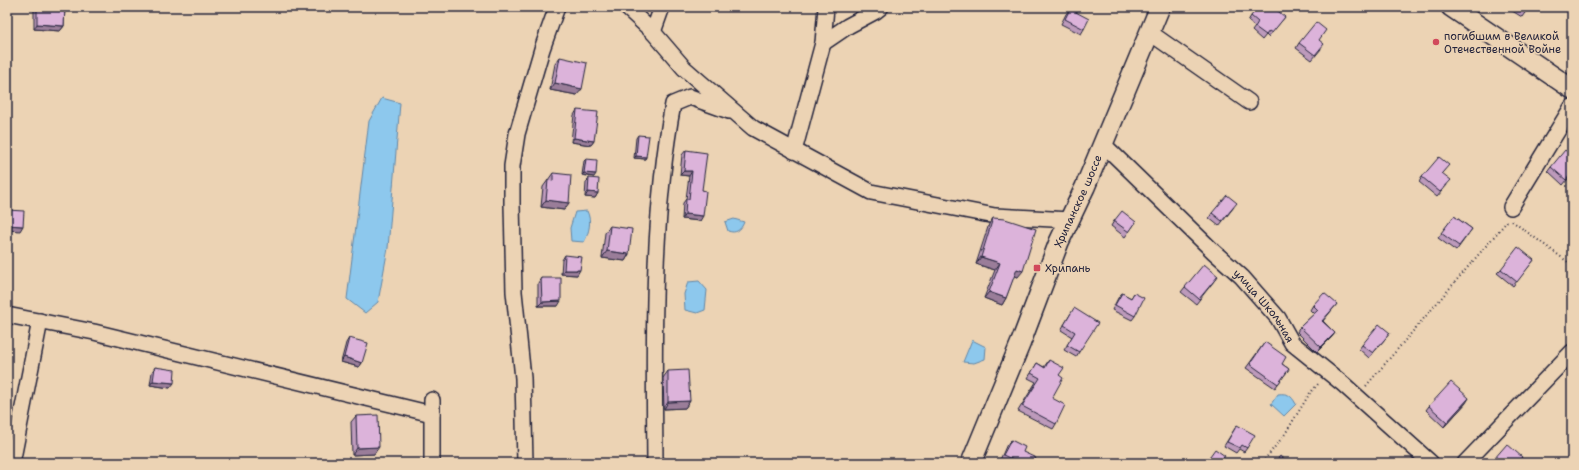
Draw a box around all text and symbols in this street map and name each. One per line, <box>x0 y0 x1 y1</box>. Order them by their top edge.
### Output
place label: погибшим в Великой Отечественной Войне <box>1444 29 1561 57</box>
marker: погибшим в Великой Отечественной Войне <box>1431 37 1441 47</box>
street label: Хрипанское шоссе <box>1051 152 1106 250</box>
place label: Хрипань <box>1045 261 1091 276</box>
marker: Хрипань <box>1032 263 1042 273</box>
street label: улица Школьная <box>1230 266 1297 345</box>

